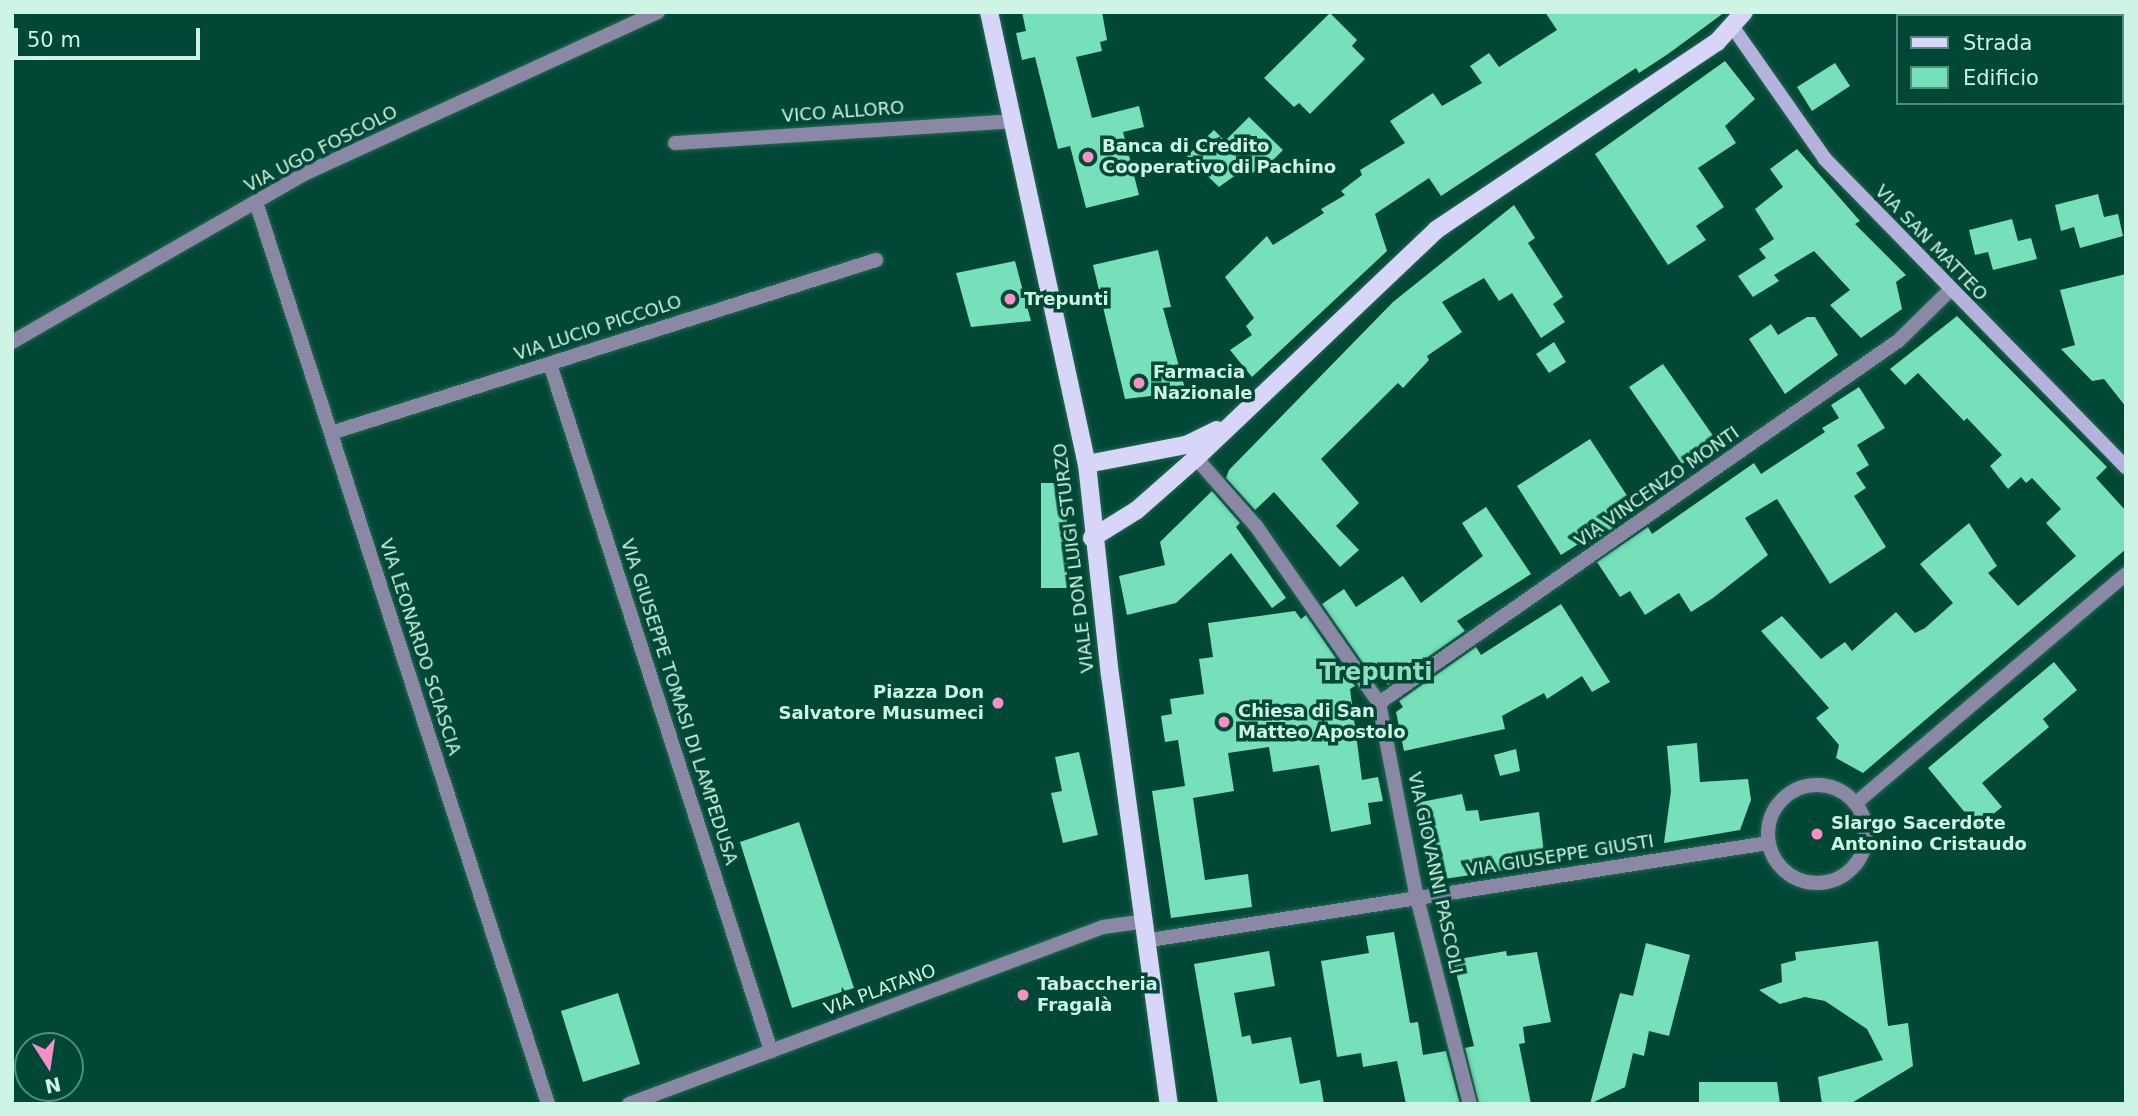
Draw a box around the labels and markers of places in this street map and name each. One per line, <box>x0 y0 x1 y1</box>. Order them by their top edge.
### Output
place label: Banca di Credito Cooperativo di Pachino <box>1102 136 1336 178</box>
marker: Banca di Credito Cooperativo di Pachino <box>1080 149 1096 165</box>
place label: Trepunti <box>1024 288 1109 310</box>
marker: Trepunti <box>1002 291 1018 307</box>
place label: Farmacia Nazionale <box>1153 362 1253 404</box>
marker: Farmacia Nazionale <box>1131 375 1147 391</box>
place label: Piazza Don Salvatore Musumeci <box>778 682 984 724</box>
marker: Piazza Don Salvatore Musumeci <box>990 695 1006 711</box>
place label: Chiesa di San Matteo Apostolo <box>1238 701 1406 744</box>
marker: Chiesa di San Matteo Apostolo <box>1216 714 1232 730</box>
place label: Slargo Sacerdote Antonino Cristaudo <box>1831 813 2027 856</box>
marker: Slargo Sacerdote Antonino Cristaudo <box>1809 826 1825 842</box>
place label: Tabaccheria Fragalà <box>1037 974 1158 1016</box>
marker: Tabaccheria Fragalà <box>1015 987 1031 1003</box>

